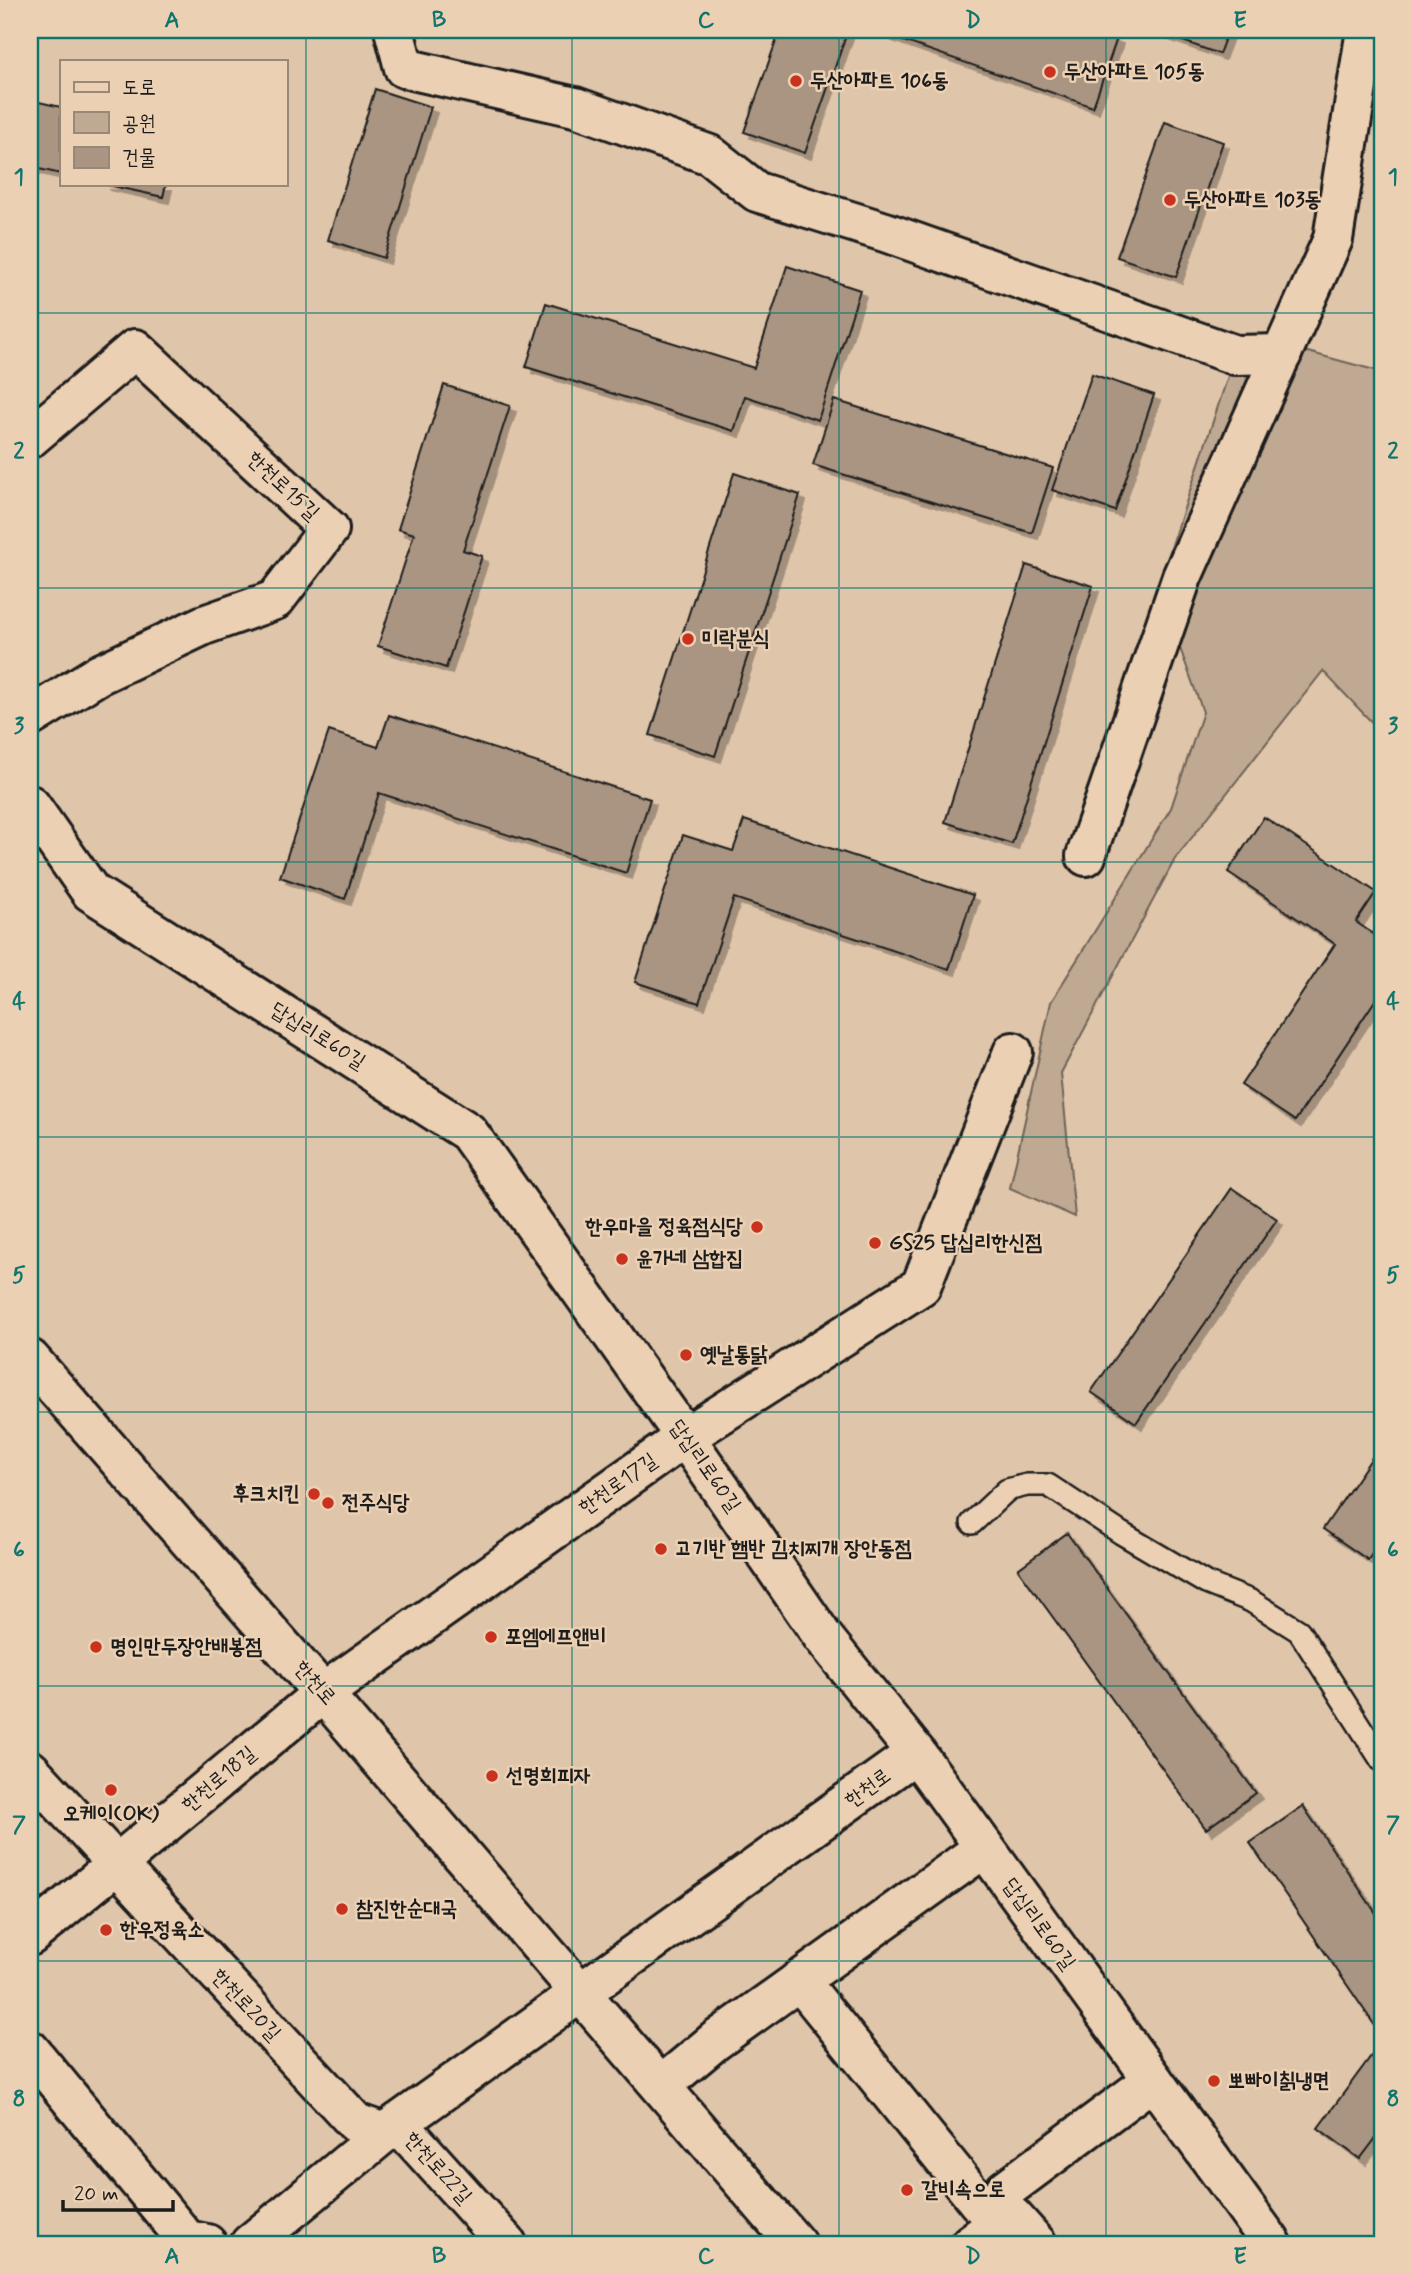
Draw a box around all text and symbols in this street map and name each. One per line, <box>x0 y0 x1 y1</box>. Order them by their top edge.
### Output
text: A <box>164 6 180 36</box>
text: B <box>432 6 447 36</box>
text: C <box>698 6 715 36</box>
text: D <box>965 6 981 36</box>
text: E <box>1233 6 1247 36</box>
place label: 두산아파트 105동 <box>1064 58 1205 86</box>
legend <box>60 60 287 186</box>
marker: 두산아파트 105동 <box>1042 64 1058 80</box>
place label: 두산아파트 106동 <box>810 67 949 95</box>
marker: 두산아파트 106동 <box>788 73 804 89</box>
text: 도로 <box>122 74 156 102</box>
text: 공원 <box>122 110 156 138</box>
text: 건물 <box>122 144 156 172</box>
text: 1 <box>14 163 24 193</box>
text: 1 <box>1388 163 1398 193</box>
place label: 두산아파트 103동 <box>1184 186 1322 214</box>
marker: 두산아파트 103동 <box>1162 192 1178 208</box>
text: 2 <box>13 437 25 467</box>
text: 2 <box>1387 437 1399 467</box>
street label: 한천로15길 <box>241 445 325 527</box>
place label: 미락분식 <box>702 625 770 653</box>
marker: 미락분식 <box>680 631 696 647</box>
text: 3 <box>14 712 25 742</box>
text: 3 <box>1388 712 1399 742</box>
text: 4 <box>12 987 26 1017</box>
text: 4 <box>1386 987 1400 1017</box>
street label: 답십리로60길 <box>265 996 371 1076</box>
place label: 한우마을 정육점식당 <box>584 1213 743 1241</box>
marker: 한우마을 정육점식당 <box>749 1219 765 1235</box>
place label: GS25 답십리한신점 <box>889 1229 1042 1257</box>
marker: GS25 답십리한신점 <box>867 1235 883 1251</box>
place label: 윤가네 삼합집 <box>636 1245 743 1273</box>
marker: 윤가네 삼합집 <box>614 1251 630 1267</box>
text: 5 <box>12 1261 26 1291</box>
text: 5 <box>1386 1261 1400 1291</box>
place label: 옛날통닭 <box>700 1341 768 1369</box>
marker: 옛날통닭 <box>678 1347 694 1363</box>
street label: 답십리로60길 <box>663 1414 747 1518</box>
street label: 한천로17길 <box>573 1447 663 1521</box>
place label: 후크치킨 <box>232 1480 300 1508</box>
marker: 후크치킨 <box>306 1486 322 1502</box>
place label: 전주식당 <box>342 1489 410 1517</box>
marker: 전주식당 <box>320 1495 336 1511</box>
place label: 고기반 햄반 김치찌개 장안동점 <box>675 1535 912 1563</box>
text: 6 <box>13 1536 25 1566</box>
text: 6 <box>1387 1536 1399 1566</box>
marker: 고기반 햄반 김치찌개 장안동점 <box>653 1541 669 1557</box>
place label: 포엠에프앤비 <box>505 1623 606 1651</box>
marker: 포엠에프앤비 <box>483 1629 499 1645</box>
place label: 명인만두장안배봉점 <box>110 1633 262 1661</box>
marker: 명인만두장안배봉점 <box>88 1639 104 1655</box>
street label: 한천로 <box>288 1655 342 1711</box>
street label: 한천로18길 <box>176 1740 262 1818</box>
place label: 선명희피자 <box>506 1762 591 1790</box>
street label: 한천로 <box>839 1762 897 1814</box>
marker: 선명희피자 <box>484 1768 500 1784</box>
marker: 오케이(OK) <box>103 1782 119 1798</box>
place label: 오케이(OK) <box>63 1800 160 1828</box>
text: 7 <box>12 1811 26 1841</box>
text: 7 <box>1386 1811 1400 1841</box>
street label: 답십리로60길 <box>996 1872 1082 1976</box>
place label: 참진한순대국 <box>356 1895 457 1923</box>
marker: 참진한순대국 <box>334 1901 350 1917</box>
place label: 한우정육소 <box>119 1916 205 1944</box>
marker: 한우정육소 <box>98 1922 114 1938</box>
street label: 한천로20길 <box>205 1963 287 2047</box>
place label: 뽀빠이칡냉면 <box>1228 2067 1329 2095</box>
marker: 뽀빠이칡냉면 <box>1206 2073 1222 2089</box>
text: 8 <box>13 2085 25 2115</box>
text: 8 <box>1387 2085 1399 2115</box>
street label: 한천로22길 <box>398 2126 478 2210</box>
scale bar <box>63 2169 173 2213</box>
place label: 갈비속으로 <box>921 2176 1006 2204</box>
text: 20 m <box>74 2180 119 2208</box>
marker: 갈비속으로 <box>899 2182 915 2198</box>
text: A <box>164 2242 180 2272</box>
text: B <box>432 2242 447 2272</box>
text: C <box>698 2242 715 2272</box>
text: D <box>965 2242 981 2272</box>
text: E <box>1233 2242 1247 2272</box>

